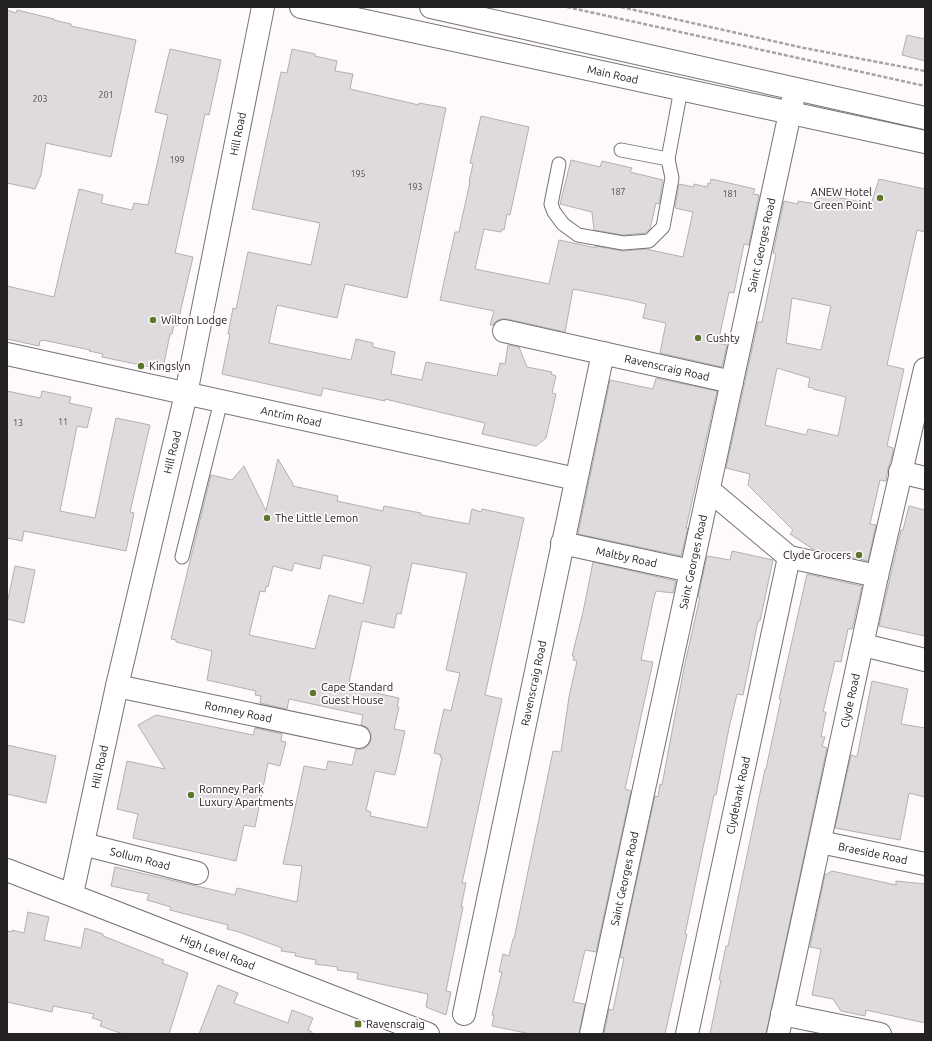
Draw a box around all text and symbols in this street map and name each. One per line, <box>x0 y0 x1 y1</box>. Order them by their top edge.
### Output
street label: Main Road <box>586 63 640 86</box>
house number: 201 <box>98 90 114 100</box>
house number: 203 <box>32 94 48 104</box>
street label: Hill Road <box>228 111 248 157</box>
house number: 199 <box>169 155 185 165</box>
house number: 195 <box>350 169 366 179</box>
house number: 193 <box>407 182 423 192</box>
place label: ANEW Hotel Green Point <box>811 186 873 211</box>
house number: 187 <box>610 187 626 197</box>
house number: 181 <box>722 189 738 199</box>
marker: ANEW Hotel Green Point <box>875 193 885 203</box>
street label: Saint Georges Road <box>745 197 777 294</box>
place label: Wilton Lodge <box>161 314 227 326</box>
marker: Wilton Lodge <box>148 315 158 325</box>
place label: Cushty <box>706 332 740 344</box>
marker: Cushty <box>693 333 703 343</box>
street label: Ravenscraig Road <box>623 352 711 383</box>
place label: Kingslyn <box>149 360 190 372</box>
marker: Kingslyn <box>136 361 146 371</box>
street label: Antrim Road <box>260 404 323 429</box>
house number: 11 <box>58 417 68 427</box>
house number: 13 <box>13 418 23 428</box>
street label: Hill Road <box>161 429 183 475</box>
place label: The Little Lemon <box>275 512 358 524</box>
marker: The Little Lemon <box>262 513 272 523</box>
street label: Saint Georges Road <box>677 514 709 610</box>
street label: Maltby Road <box>595 545 658 569</box>
place label: Clyde Grocers <box>783 549 851 561</box>
marker: Clyde Grocers <box>854 550 864 560</box>
street label: Ravenscraig Road <box>519 639 548 727</box>
street label: Clyde Road <box>838 672 862 729</box>
place label: Cape Standard Guest House <box>321 681 393 706</box>
marker: Cape Standard Guest House <box>308 688 318 698</box>
street label: Romney Road <box>204 699 273 724</box>
street label: Hill Road <box>89 744 110 790</box>
street label: Clydebank Road <box>724 755 752 835</box>
place label: Romney Park Luxury Apartments <box>199 783 294 808</box>
marker: Romney Park Luxury Apartments <box>186 790 196 800</box>
street label: Saint Georges Road <box>609 830 641 927</box>
street label: Braeside Road <box>837 840 909 866</box>
street label: Sollum Road <box>109 845 172 872</box>
street label: High Level Road <box>178 932 257 972</box>
place label: Ravenscraig <box>366 1018 425 1030</box>
marker: Ravenscraig <box>353 1019 363 1029</box>

